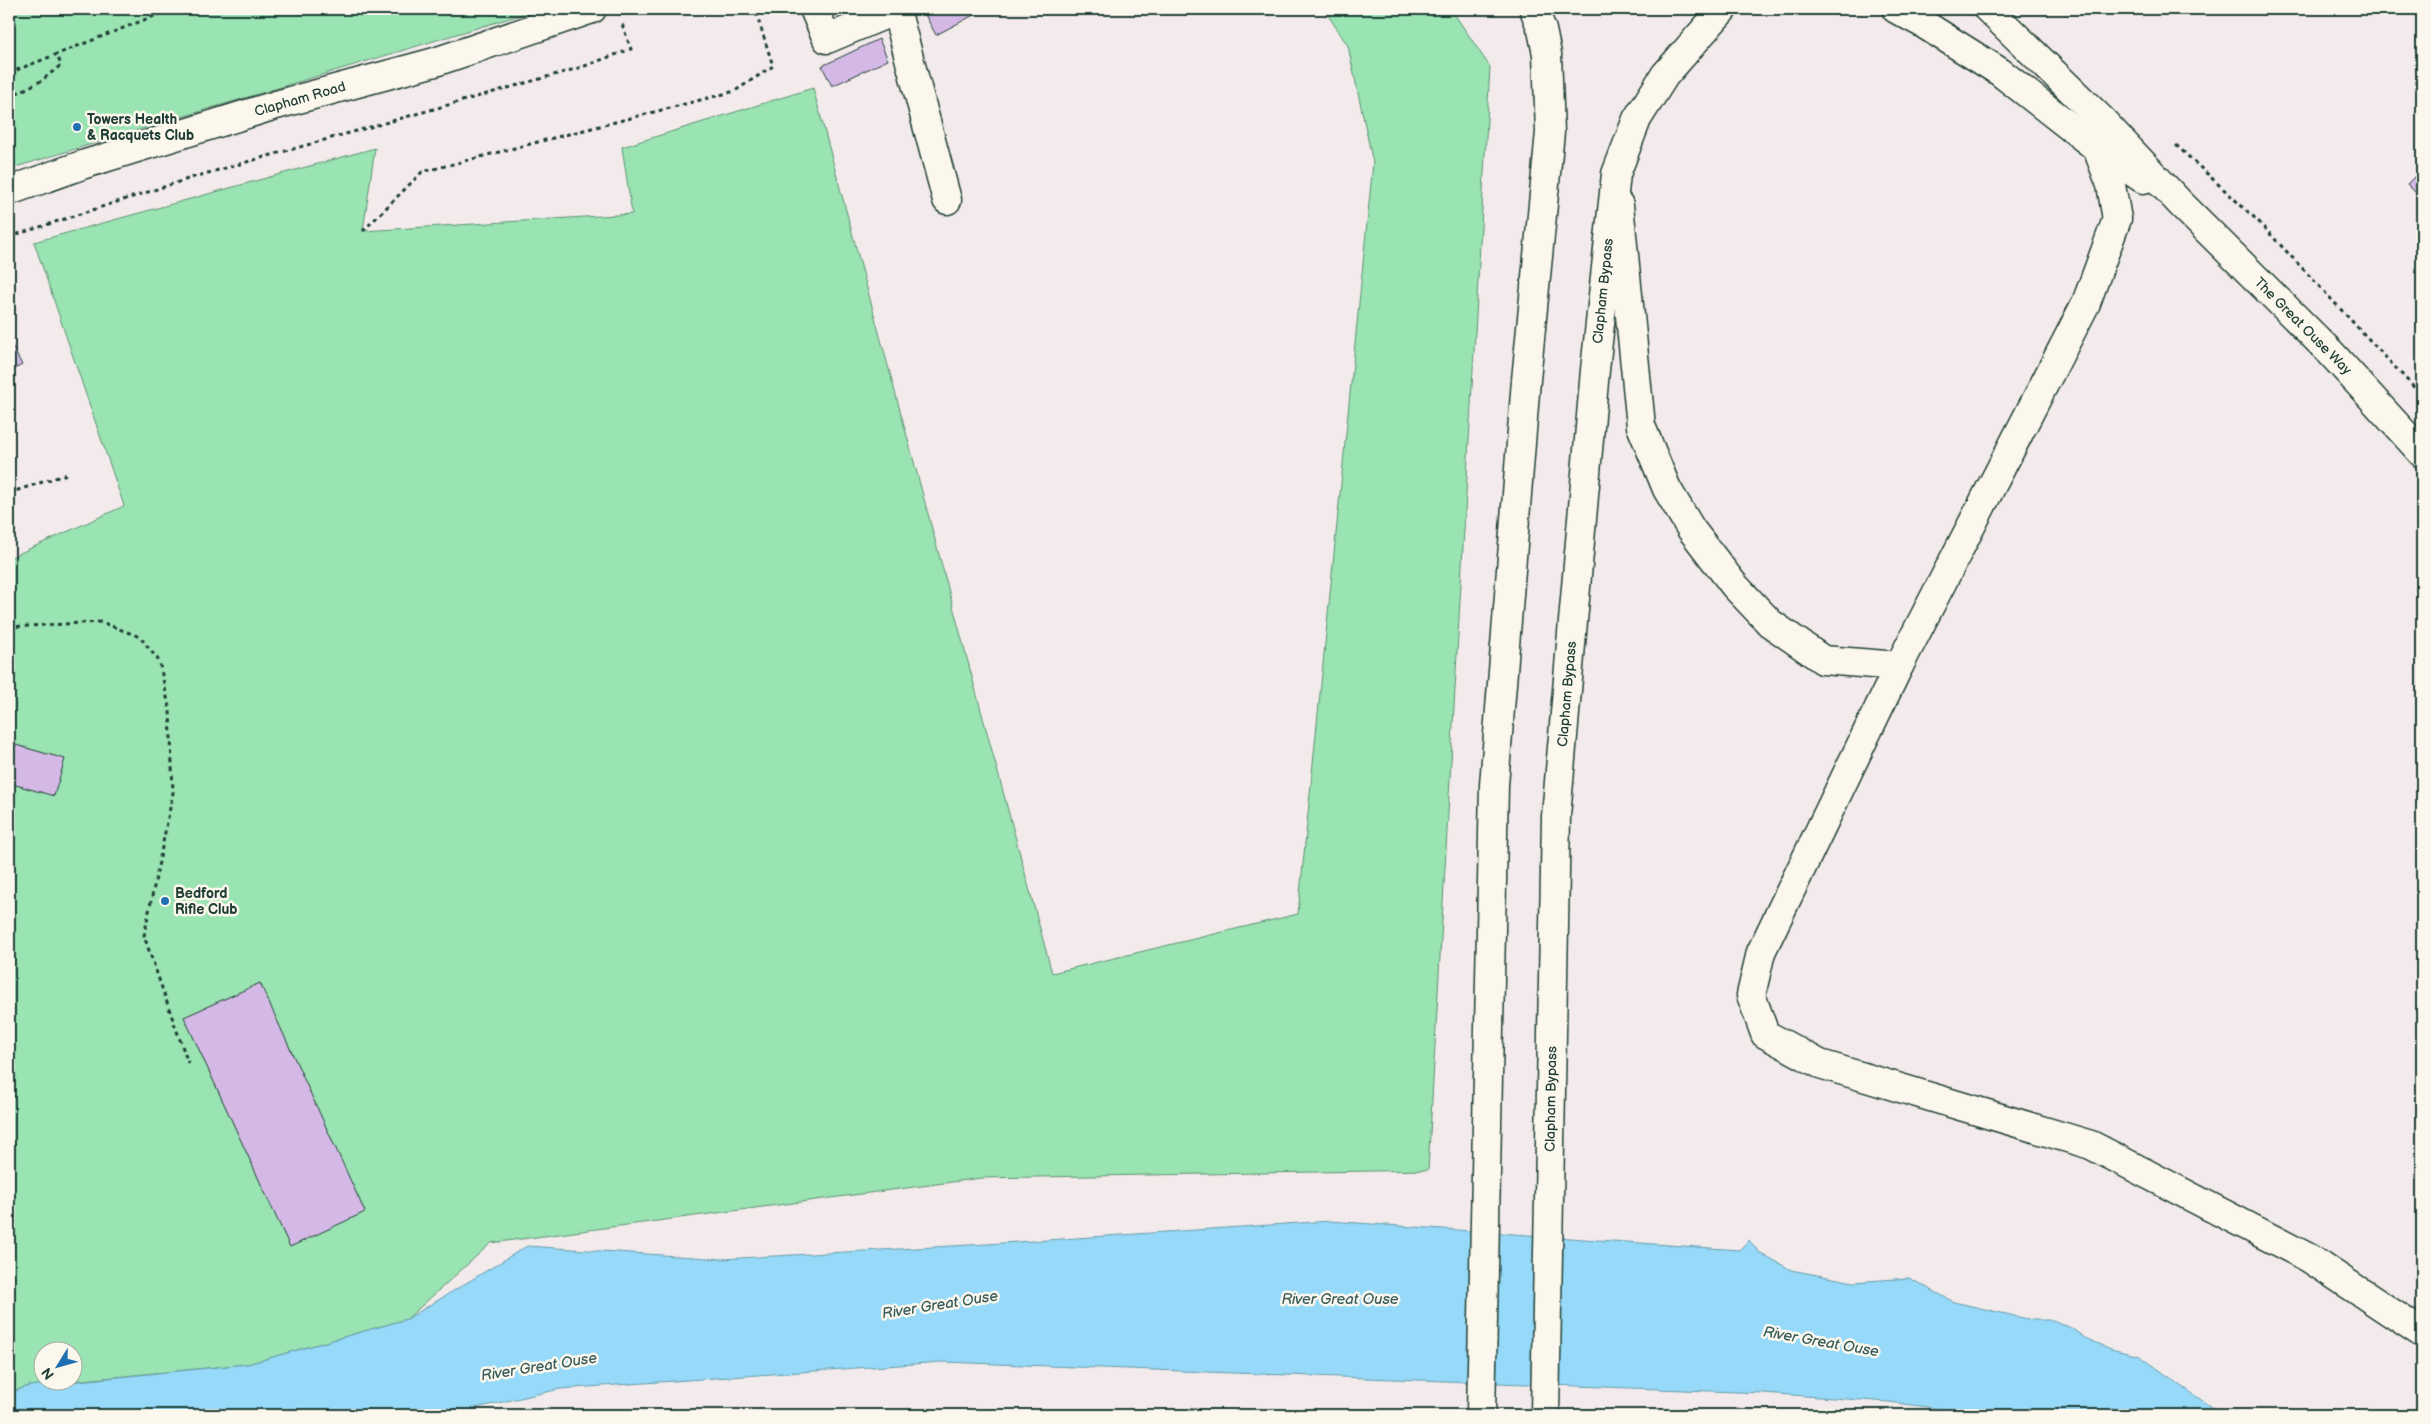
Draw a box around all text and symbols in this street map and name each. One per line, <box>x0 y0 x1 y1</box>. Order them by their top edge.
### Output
street label: Clapham Road <box>253 78 347 120</box>
place label: Towers Health & Racquets Club <box>87 111 194 144</box>
marker: Towers Health & Racquets Club <box>71 121 83 133</box>
street label: Clapham Bypass <box>1589 237 1617 345</box>
street label: The Great Ouse Way <box>2251 274 2356 379</box>
street label: Clapham Bypass <box>1554 640 1580 747</box>
place label: Bedford Rifle Club <box>175 885 238 918</box>
marker: Bedford Rifle Club <box>159 895 171 907</box>
street label: Clapham Bypass <box>1542 1046 1560 1152</box>
water label: River Great Ouse <box>881 1286 1000 1324</box>
water label: River Great Ouse <box>1281 1290 1399 1309</box>
water label: River Great Ouse <box>1762 1322 1881 1362</box>
north arrow <box>32 1342 82 1392</box>
water label: River Great Ouse <box>480 1348 599 1386</box>
text: N <box>38 1364 58 1383</box>

